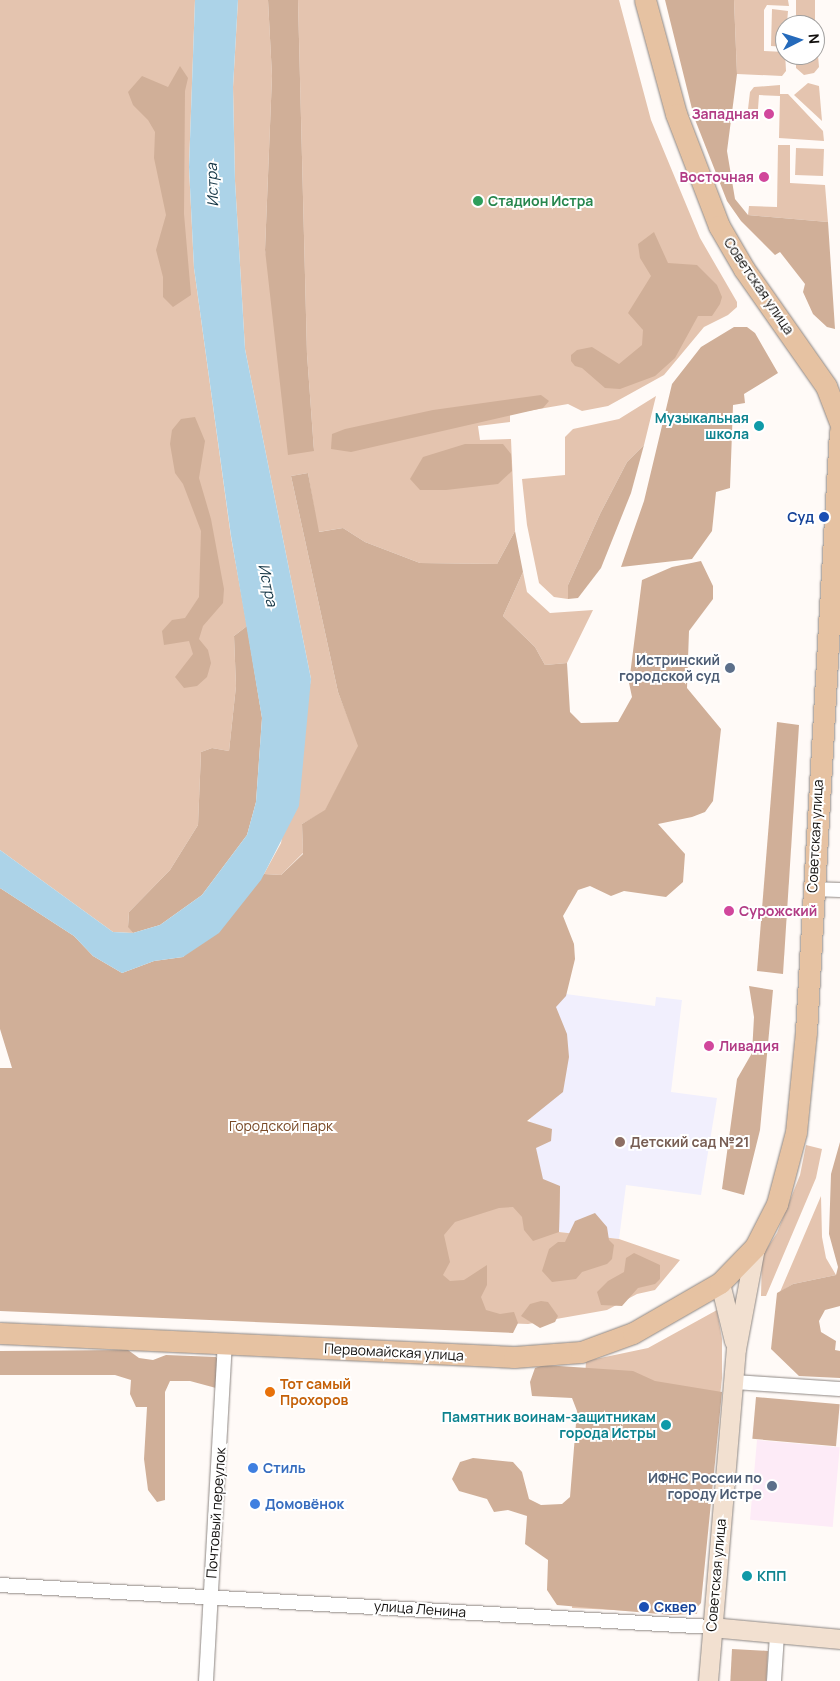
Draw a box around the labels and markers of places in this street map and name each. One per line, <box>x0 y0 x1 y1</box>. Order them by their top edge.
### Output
place label: Западная <box>691 106 759 122</box>
marker: Западная <box>763 108 775 120</box>
place label: Восточная <box>680 169 754 185</box>
marker: Восточная <box>758 171 770 183</box>
place label: Стадион Истра <box>488 193 593 209</box>
marker: Стадион Истра <box>472 195 484 207</box>
place label: Музыкальная школа <box>655 410 749 442</box>
marker: Музыкальная школа <box>753 420 765 432</box>
place label: Суд <box>787 509 814 525</box>
marker: Суд <box>818 511 830 523</box>
place label: Истринский городской суд <box>619 652 720 684</box>
marker: Истринский городской суд <box>724 662 736 674</box>
place label: Сурожский <box>739 903 817 919</box>
marker: Сурожский <box>723 905 735 917</box>
place label: Ливадия <box>719 1038 779 1054</box>
marker: Ливадия <box>703 1040 715 1052</box>
place label: Детский сад №21 <box>630 1134 749 1150</box>
marker: Детский сад №21 <box>614 1136 626 1148</box>
place label: Тот самый Прохоров <box>280 1376 351 1408</box>
marker: Тот самый Прохоров <box>264 1386 276 1398</box>
place label: Памятник воинам-защитникам города Истры <box>442 1409 656 1441</box>
marker: Памятник воинам-защитникам города Истры <box>660 1419 672 1431</box>
place label: Стиль <box>263 1460 306 1476</box>
marker: Стиль <box>247 1462 259 1474</box>
place label: ИФНС России по городу Истре <box>648 1470 762 1502</box>
marker: ИФНС России по городу Истре <box>766 1480 778 1492</box>
place label: Домовёнок <box>265 1496 344 1512</box>
marker: Домовёнок <box>249 1498 261 1510</box>
place label: КПП <box>757 1568 786 1584</box>
marker: КПП <box>741 1570 753 1582</box>
place label: Сквер <box>654 1599 697 1615</box>
marker: Сквер <box>638 1601 650 1613</box>

